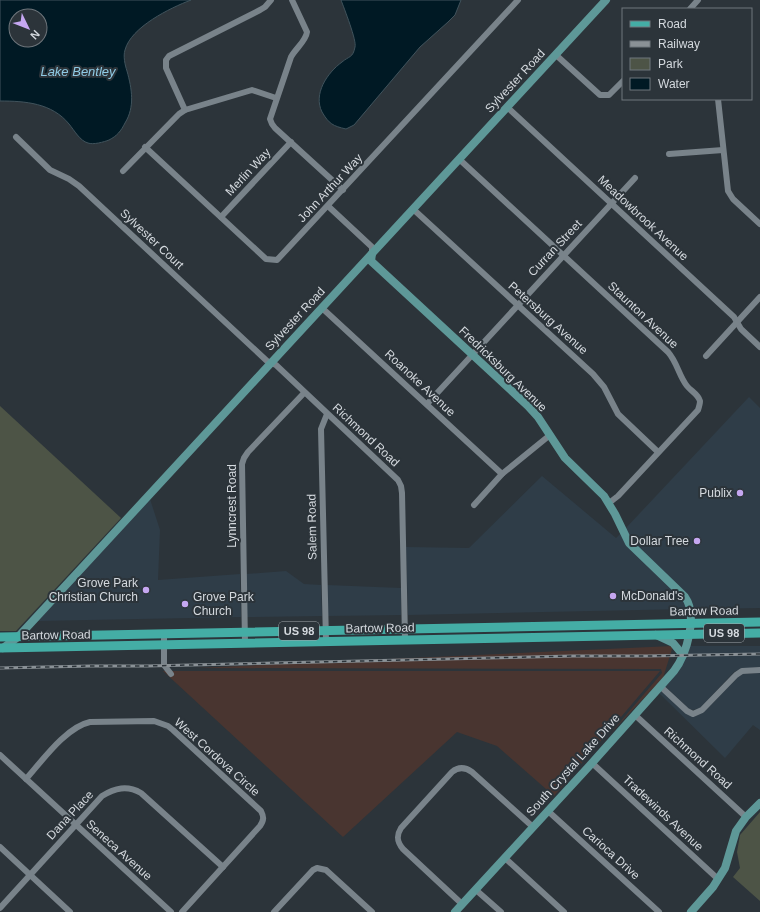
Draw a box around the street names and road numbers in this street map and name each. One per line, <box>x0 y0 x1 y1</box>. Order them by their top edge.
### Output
street label: Sylvester Road <box>482 46 548 116</box>
street label: Merlin Way <box>223 145 273 199</box>
street label: John Arthur Way <box>295 151 365 225</box>
street label: Meadowbrook Avenue <box>595 172 691 264</box>
street label: Sylvester Court <box>117 206 187 273</box>
street label: Curran Street <box>525 216 585 279</box>
street label: Petersburg Avenue <box>505 279 591 357</box>
street label: Staunton Avenue <box>605 279 681 351</box>
street label: Sylvester Road <box>262 284 328 354</box>
street label: Fredricksburg Avenue <box>456 323 550 415</box>
street label: Roanoke Avenue <box>382 347 458 419</box>
street label: Richmond Road <box>330 401 402 469</box>
street label: Lynncrest Road <box>225 464 239 548</box>
street label: Salem Road <box>304 494 320 560</box>
street label: Bartow Road <box>669 603 739 619</box>
street label: Bartow Road <box>345 620 415 636</box>
road number: US 98 <box>279 622 319 640</box>
road number: US 98 <box>704 624 744 642</box>
street label: Bartow Road <box>21 627 91 643</box>
street label: South Crystal Lake Drive <box>523 711 623 819</box>
street label: West Cordova Circle <box>172 715 263 799</box>
street label: Richmond Road <box>661 724 735 792</box>
street label: Tradewinds Avenue <box>620 772 706 854</box>
street label: Dana Place <box>44 787 96 842</box>
street label: Seneca Avenue <box>83 817 155 883</box>
street label: Carioca Drive <box>579 823 643 883</box>

